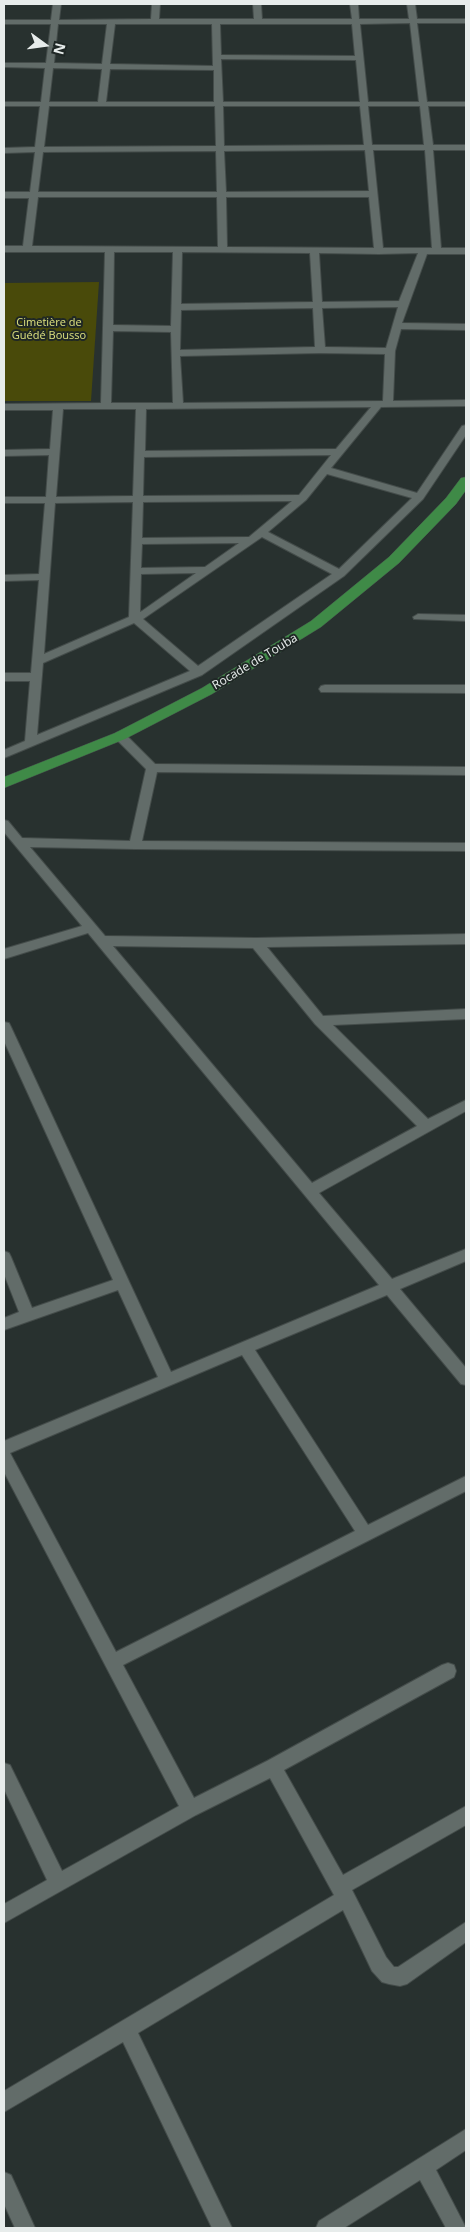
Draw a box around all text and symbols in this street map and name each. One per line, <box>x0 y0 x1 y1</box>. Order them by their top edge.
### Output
north arrow <box>20 20 70 70</box>
text: N <box>49 41 71 57</box>
park label: Cimetière de Guédé Bousso <box>12 316 86 342</box>
street label: Rocade de Touba <box>210 631 300 693</box>

